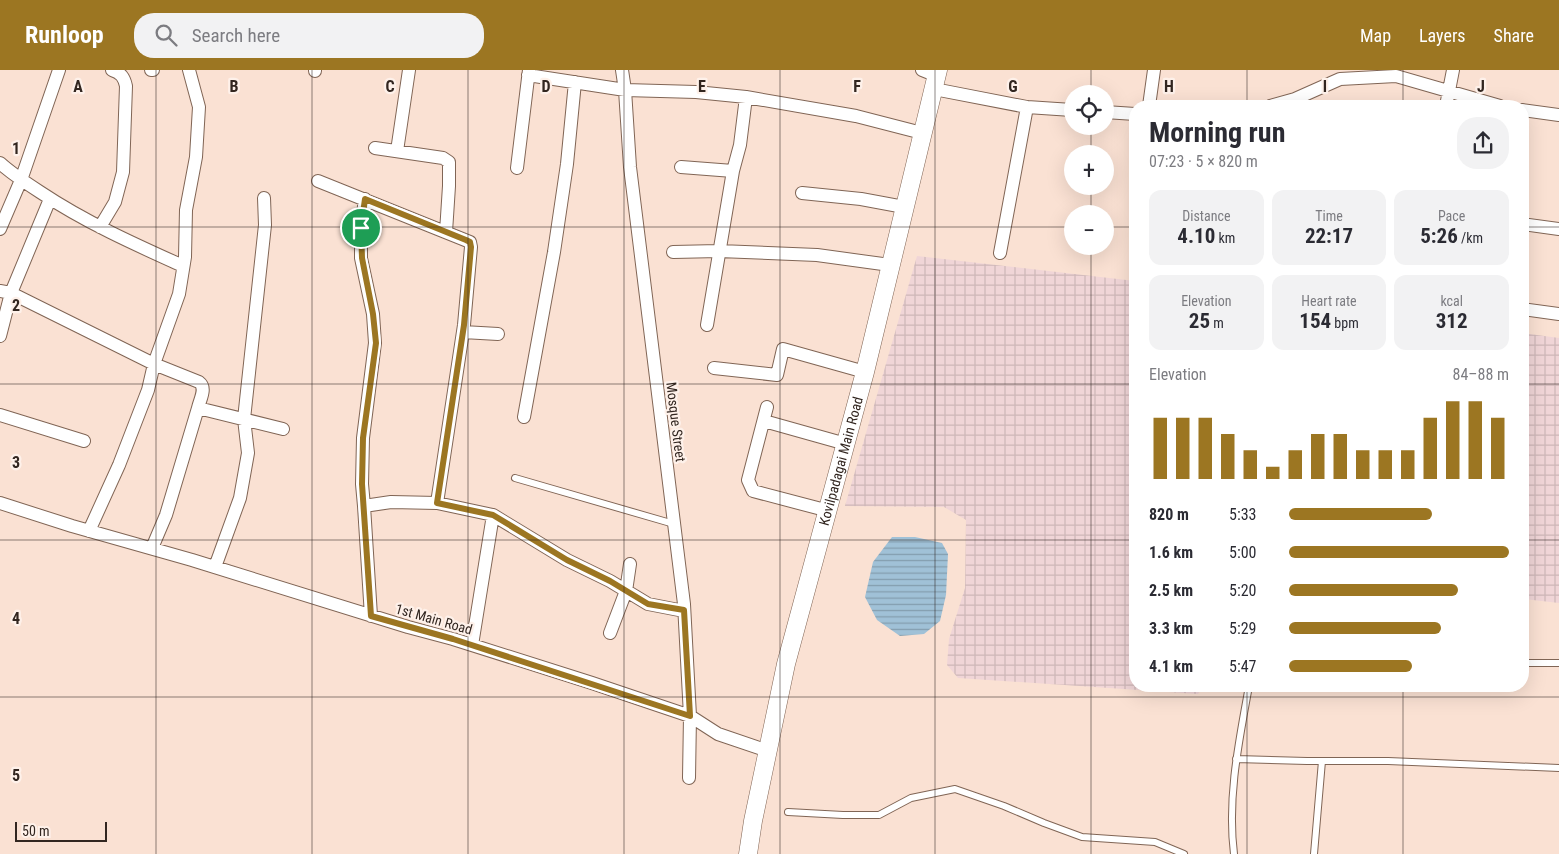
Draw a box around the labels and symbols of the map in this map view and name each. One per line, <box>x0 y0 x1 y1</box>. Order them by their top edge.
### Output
text: A <box>73 77 83 96</box>
text: B <box>230 77 239 96</box>
text: C <box>385 77 395 96</box>
text: D <box>541 77 551 96</box>
text: E <box>698 77 706 96</box>
text: F <box>853 77 861 96</box>
text: G <box>1008 77 1018 96</box>
text: H <box>1164 77 1174 96</box>
text: I <box>1323 77 1327 96</box>
text: J <box>1477 77 1485 96</box>
text: 1 <box>12 139 20 158</box>
pin <box>340 207 382 249</box>
text: 2 <box>12 296 20 315</box>
street label: Mosque Street <box>663 381 689 463</box>
street label: Kovilpadagai Main Road <box>816 395 866 527</box>
text: 3 <box>12 453 20 472</box>
street label: 1st Main Road <box>394 600 474 638</box>
text: 4 <box>12 609 20 628</box>
text: 5 <box>12 766 20 785</box>
scale bar <box>15 819 108 842</box>

